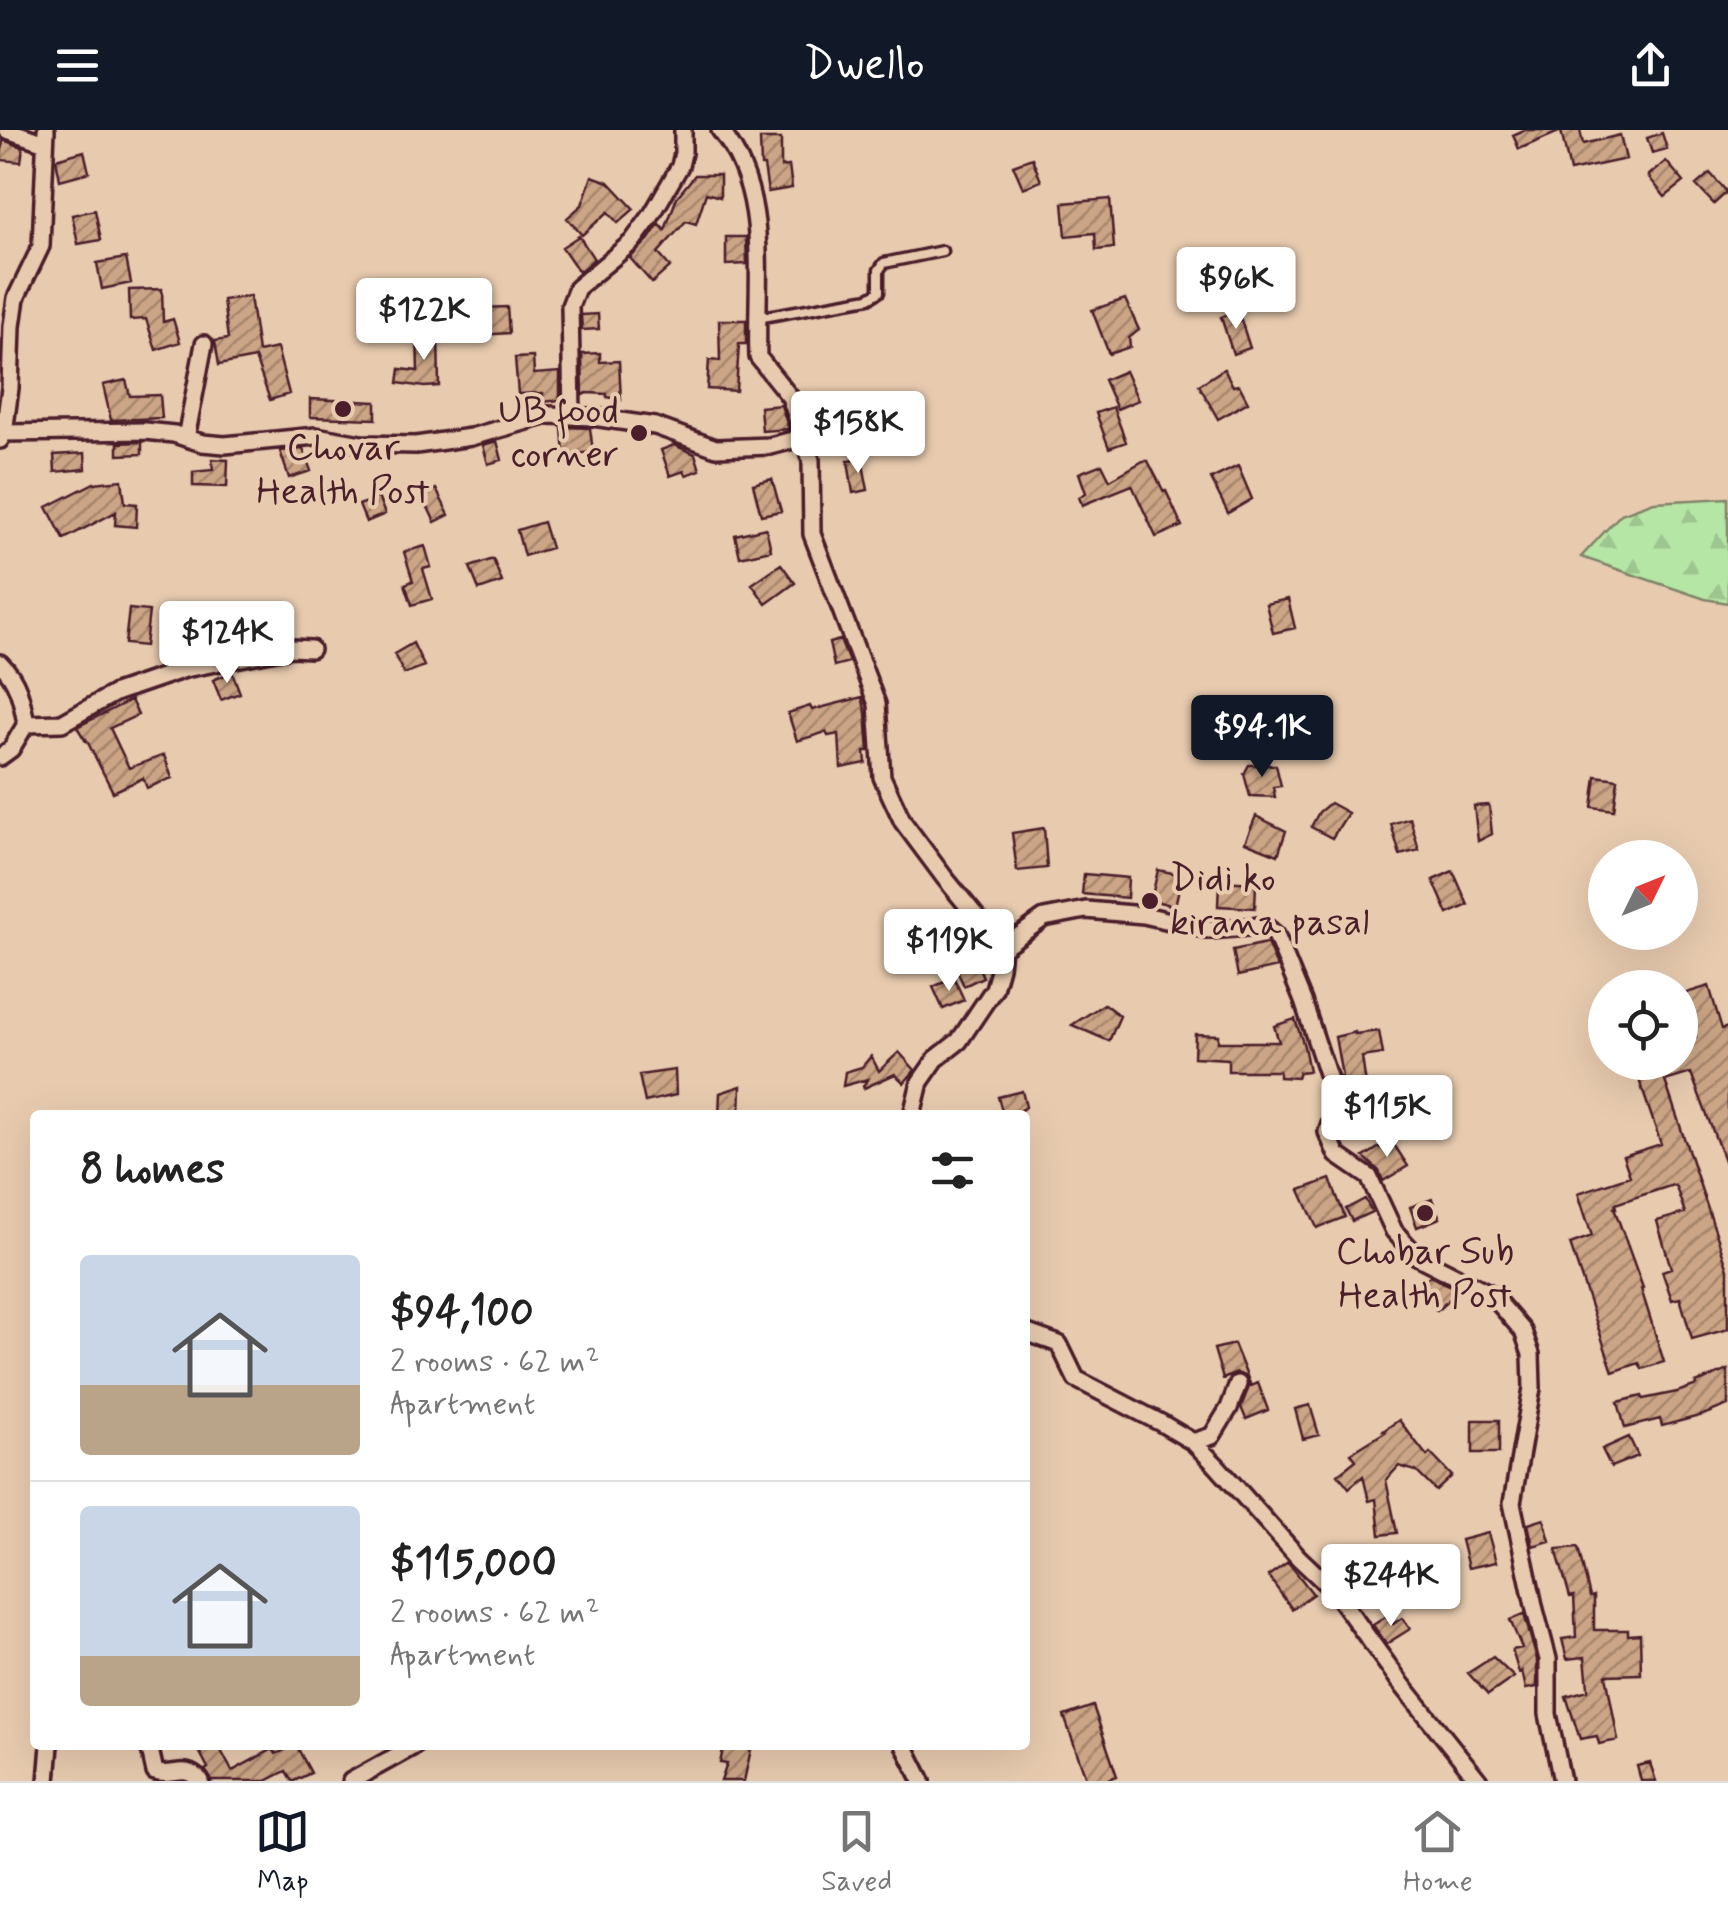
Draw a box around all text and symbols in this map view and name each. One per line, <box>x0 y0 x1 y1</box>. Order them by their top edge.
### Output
text: Dwello <box>804 36 924 95</box>
icon: menu <box>50 38 105 93</box>
icon: share <box>1623 38 1678 93</box>
pin: $96K <box>1177 247 1295 332</box>
text: $96K <box>1199 258 1273 300</box>
pin: $122K <box>354 278 494 363</box>
text: $122K <box>378 289 470 331</box>
place label: UB food corner <box>498 387 619 480</box>
pin: $158K <box>788 391 928 476</box>
marker: Chovar Health Post <box>332 398 354 420</box>
text: $158K <box>813 402 903 444</box>
marker: UB food corner <box>628 422 650 444</box>
place label: Chovar Health Post <box>256 424 430 517</box>
pin: $124K <box>157 601 297 686</box>
text: $124K <box>181 612 273 654</box>
pin: $94.1K <box>1181 695 1343 780</box>
text: $94.1K <box>1213 706 1311 748</box>
north arrow <box>1588 840 1698 950</box>
map controls <box>1588 840 1698 1080</box>
place label: Didi ko kirana pasal <box>1170 855 1369 948</box>
marker: Didi ko kirana pasal <box>1139 890 1161 912</box>
pin: $119K <box>879 909 1019 994</box>
text: $119K <box>906 920 992 962</box>
button: locate <box>1588 970 1698 1080</box>
pin: $115K <box>1317 1075 1457 1160</box>
text: $115K <box>1343 1086 1431 1128</box>
text: 8 homes <box>80 1143 225 1198</box>
icon: filters <box>925 1143 980 1198</box>
marker: Chobar Sub Health Post <box>1414 1202 1436 1224</box>
place label: Chobar Sub Health Post <box>1336 1228 1514 1321</box>
text: $94,100 <box>390 1286 534 1341</box>
icon: home <box>160 1295 280 1415</box>
text: 2 rooms · 62 m² <box>390 1341 599 1383</box>
text: Apartment <box>390 1383 535 1425</box>
text: $115,000 <box>390 1537 557 1592</box>
pin: $244K <box>1321 1544 1461 1629</box>
icon: home <box>160 1546 280 1666</box>
text: $244K <box>1343 1555 1439 1597</box>
text: 2 rooms · 62 m² <box>390 1592 599 1634</box>
text: Apartment <box>390 1634 535 1676</box>
tab: Map <box>255 1804 310 1901</box>
tab: Saved <box>821 1804 892 1901</box>
tab: Home <box>1403 1804 1473 1901</box>

